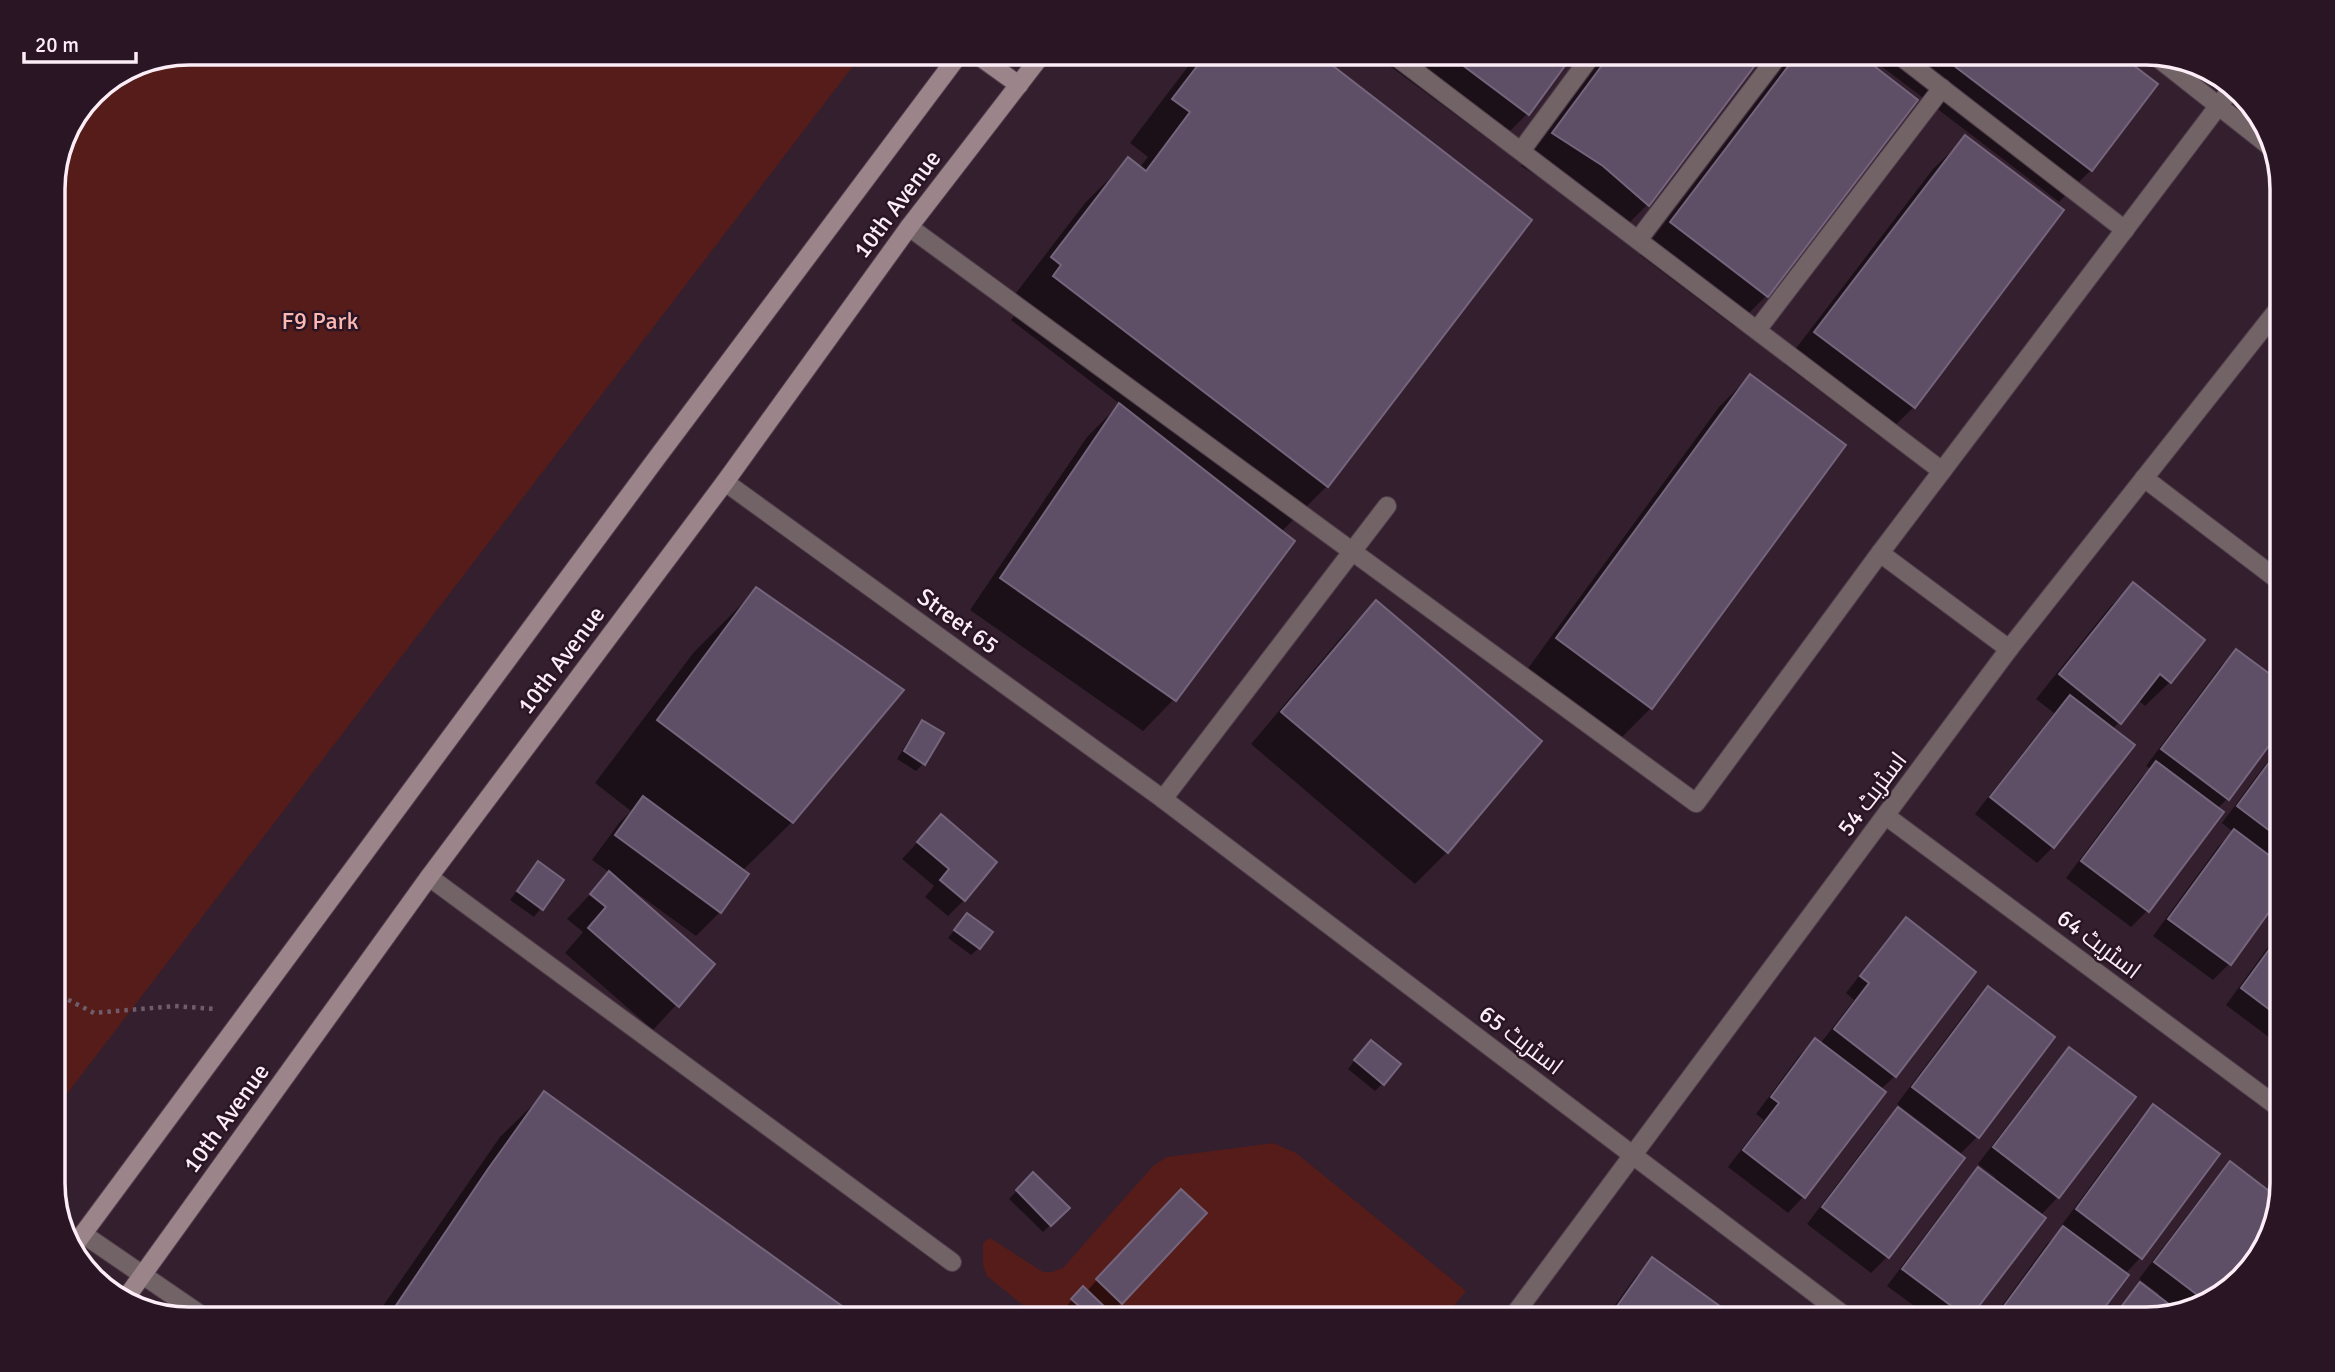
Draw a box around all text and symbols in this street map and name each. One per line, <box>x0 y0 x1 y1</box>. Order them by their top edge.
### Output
scale bar <box>24 21 136 65</box>
text: 20 m <box>35 32 79 58</box>
street label: 10th Avenue <box>847 144 947 264</box>
park label: F9 Park <box>282 306 358 336</box>
street label: Street 65 <box>911 581 1005 661</box>
street label: 10th Avenue <box>511 600 611 720</box>
street label: اسٹریٹ 54 <box>1831 746 1913 842</box>
street label: اسٹریٹ 64 <box>2051 903 2147 985</box>
street label: اسٹریٹ 65 <box>1473 999 1569 1081</box>
street label: 10th Avenue <box>176 1058 276 1178</box>

